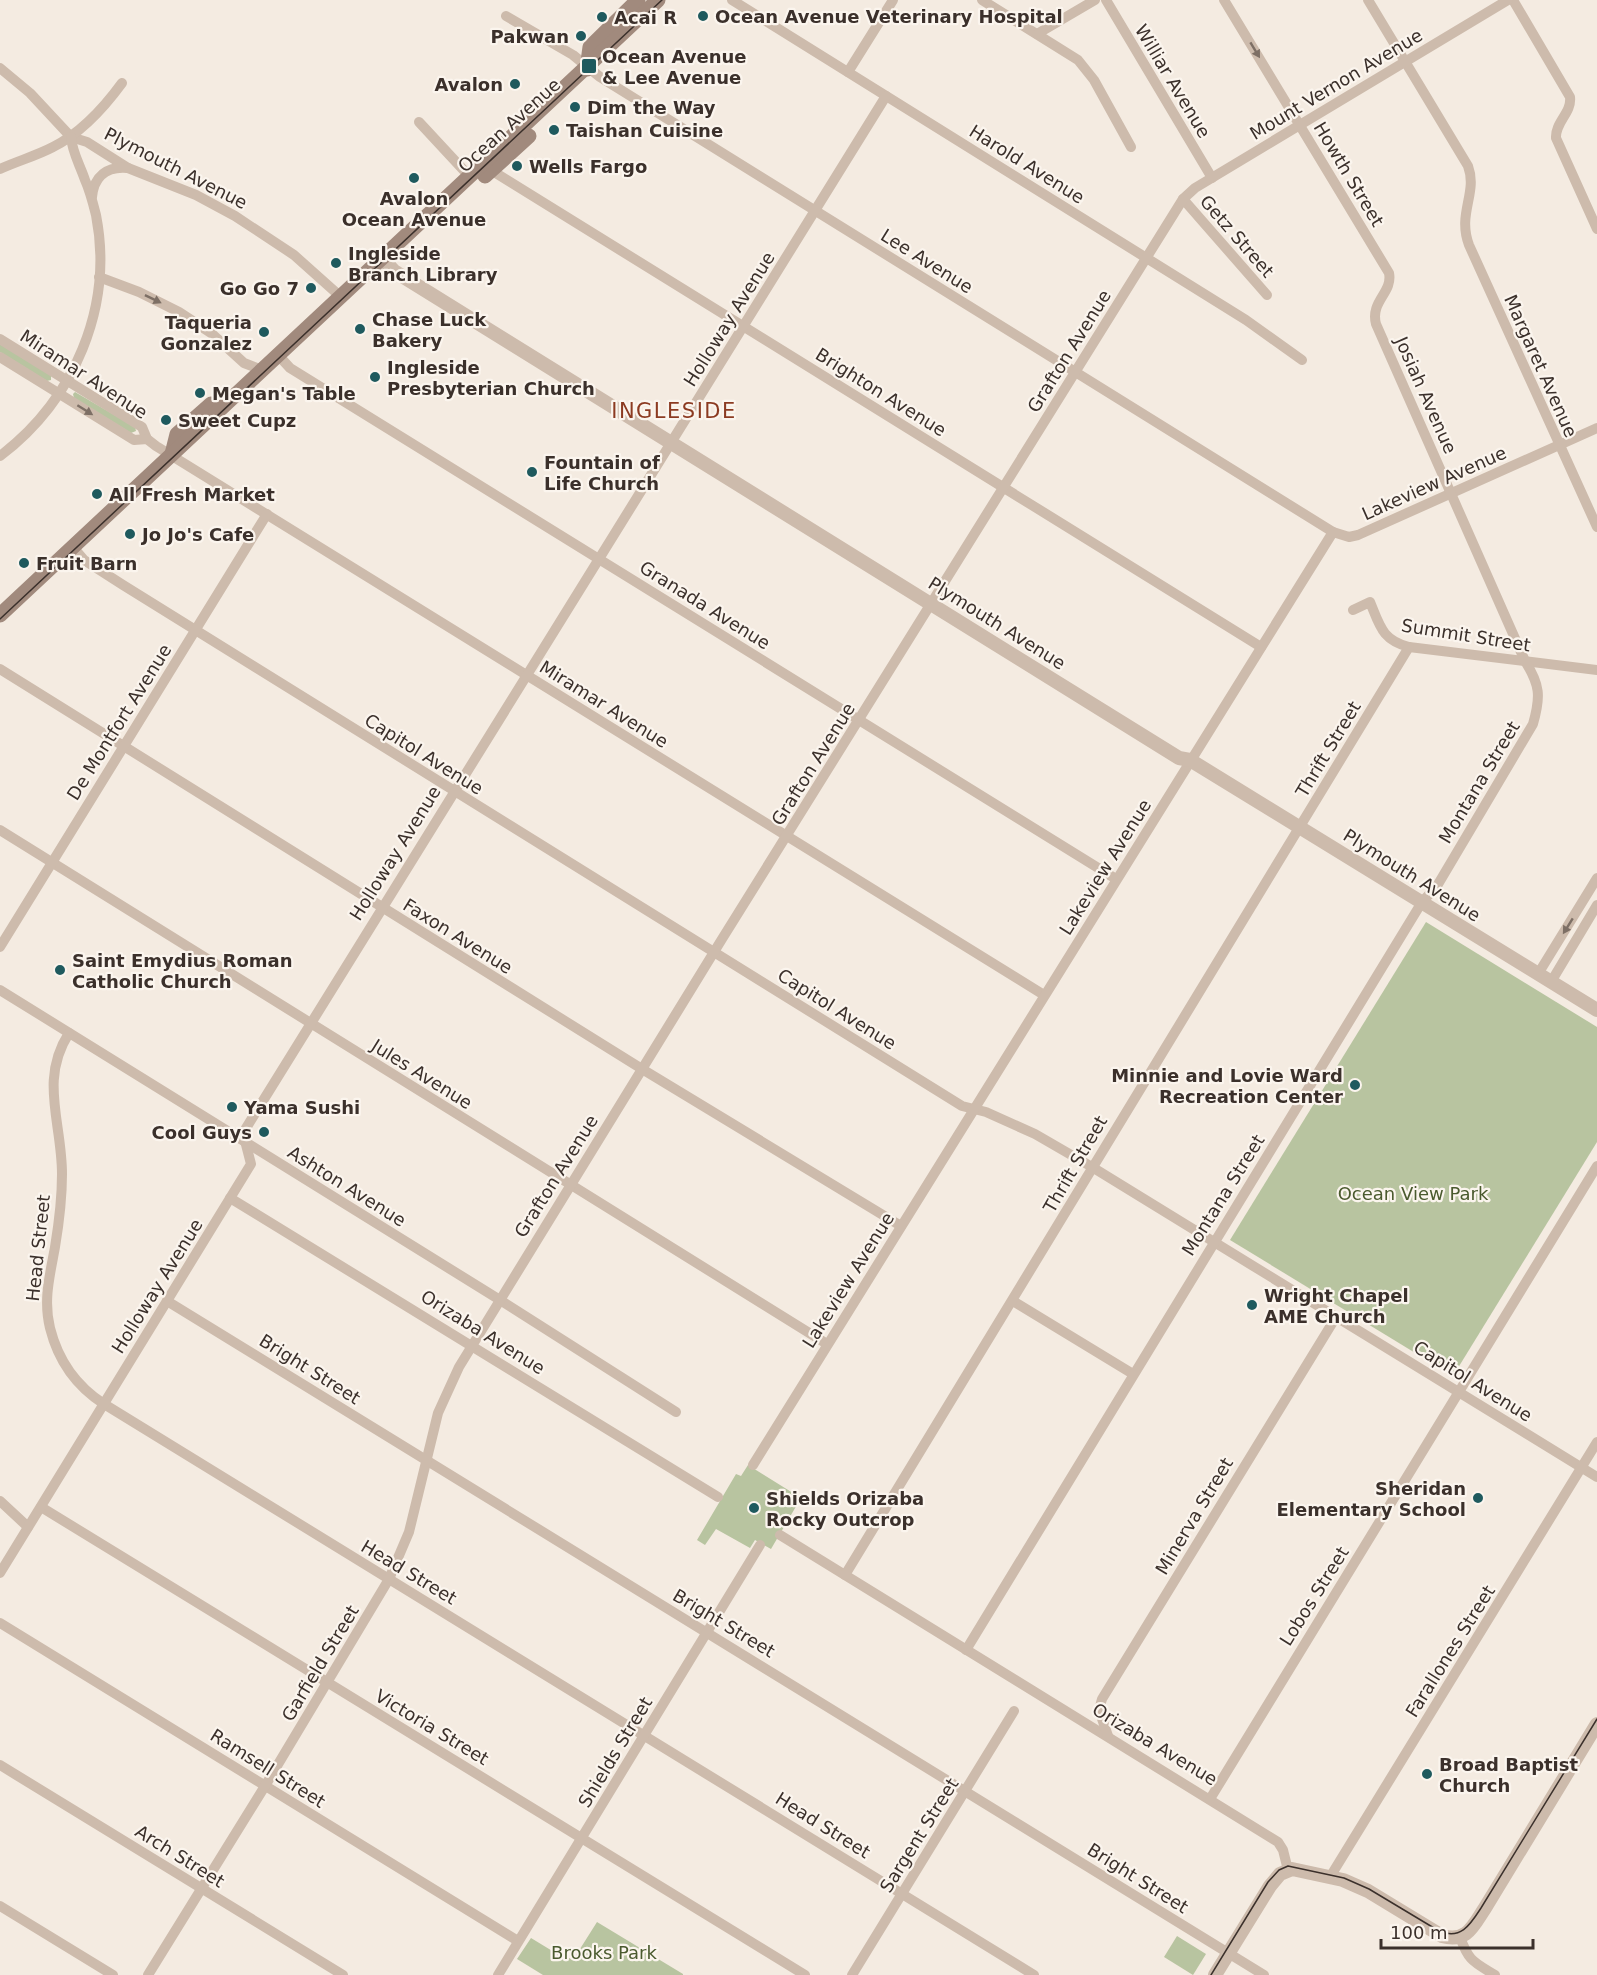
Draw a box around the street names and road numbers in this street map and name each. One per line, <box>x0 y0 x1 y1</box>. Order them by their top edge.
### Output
street label: Williar Avenue <box>1131 21 1215 141</box>
street label: Mount Vernon Avenue <box>1246 24 1426 144</box>
street label: Ocean Avenue <box>454 74 564 176</box>
street label: Howth Street <box>1310 118 1388 230</box>
street label: Harold Avenue <box>966 120 1088 208</box>
street label: Plymouth Avenue <box>101 123 251 213</box>
street label: Getz Street <box>1196 191 1278 281</box>
street label: Lee Avenue <box>877 224 977 298</box>
street label: Holloway Avenue <box>679 248 779 390</box>
street label: Grafton Avenue <box>1023 286 1115 416</box>
street label: Margaret Avenue <box>1500 291 1582 441</box>
street label: Miramar Avenue <box>16 325 152 423</box>
street label: Josiah Avenue <box>1390 332 1461 457</box>
street label: Brighton Avenue <box>812 343 950 441</box>
street label: Lakeview Avenue <box>1358 442 1510 524</box>
street label: Granada Avenue <box>636 556 774 654</box>
street label: Plymouth Avenue <box>925 572 1069 674</box>
street label: Summit Street <box>1400 614 1532 656</box>
street label: De Montfort Avenue <box>62 640 176 804</box>
street label: Miramar Avenue <box>536 656 672 752</box>
street label: Thrift Street <box>1291 697 1365 802</box>
street label: Grafton Avenue <box>767 699 859 829</box>
street label: Capitol Avenue <box>361 709 487 799</box>
street label: Montana Street <box>1434 717 1524 847</box>
street label: Holloway Avenue <box>345 782 445 924</box>
street label: Lakeview Avenue <box>1055 795 1155 939</box>
street label: Plymouth Avenue <box>1340 824 1484 926</box>
street label: Faxon Avenue <box>399 894 517 978</box>
street label: Capitol Avenue <box>774 964 900 1054</box>
street label: Jules Avenue <box>367 1034 476 1113</box>
street label: Grafton Avenue <box>510 1111 602 1241</box>
street label: Thrift Street <box>1038 1112 1111 1217</box>
street label: Montana Street <box>1177 1131 1269 1259</box>
street label: Ashton Avenue <box>284 1141 410 1231</box>
street label: Head Street <box>22 1193 54 1303</box>
street label: Lakeview Avenue <box>798 1208 898 1352</box>
street label: Holloway Avenue <box>107 1215 207 1357</box>
street label: Orizaba Avenue <box>417 1285 549 1379</box>
street label: Bright Street <box>256 1330 364 1408</box>
street label: Capitol Avenue <box>1410 1336 1536 1426</box>
street label: Minerva Street <box>1151 1454 1237 1578</box>
street label: Head Street <box>358 1535 460 1609</box>
street label: Lobos Street <box>1275 1543 1353 1649</box>
street label: Farallones Street <box>1401 1581 1499 1721</box>
street label: Bright Street <box>669 1584 779 1662</box>
street label: Garfield Street <box>277 1601 363 1725</box>
street label: Victoria Street <box>371 1685 493 1769</box>
street label: Shields Street <box>574 1693 656 1811</box>
street label: Orizaba Avenue <box>1089 1698 1221 1790</box>
street label: Ramsell Street <box>207 1724 329 1812</box>
street label: Sargent Street <box>875 1774 963 1896</box>
street label: Head Street <box>772 1788 874 1862</box>
street label: Arch Street <box>132 1820 228 1892</box>
street label: Bright Street <box>1084 1839 1192 1917</box>

